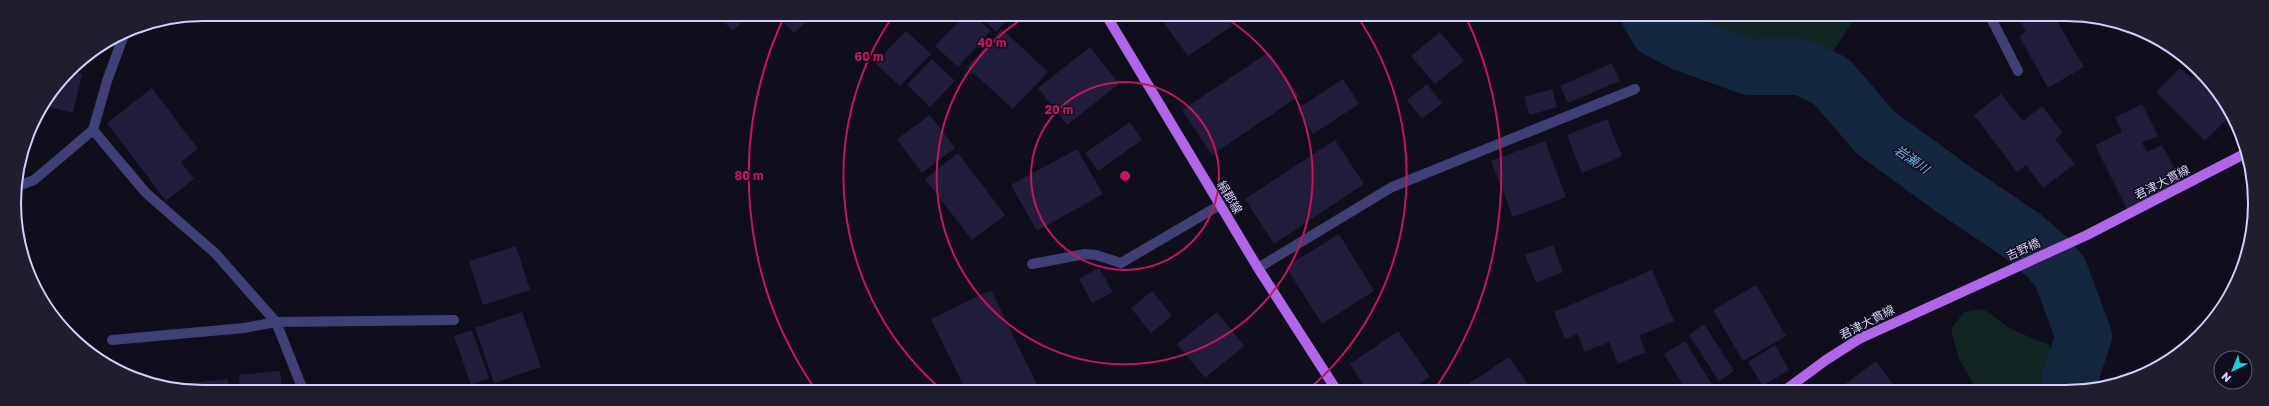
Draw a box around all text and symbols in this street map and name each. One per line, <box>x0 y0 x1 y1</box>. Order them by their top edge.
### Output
text: 40 m <box>978 35 1006 50</box>
text: 60 m <box>855 49 883 64</box>
text: 20 m <box>1045 102 1073 117</box>
water label: 岩瀬川 <box>1891 141 1934 178</box>
street label: 君津大貫線 <box>2132 162 2192 202</box>
text: 80 m <box>735 168 763 183</box>
centre of rings <box>1118 169 1132 183</box>
street label: 絹郡線 <box>1214 178 1246 216</box>
street label: 吉野橋 <box>2003 235 2043 263</box>
street label: 君津大貫線 <box>1837 302 1897 342</box>
north arrow <box>2213 350 2253 390</box>
text: N <box>2218 370 2233 385</box>

